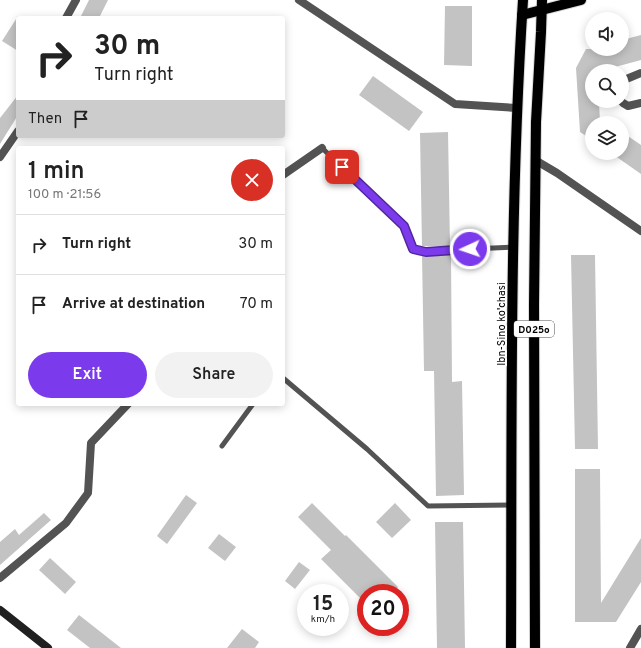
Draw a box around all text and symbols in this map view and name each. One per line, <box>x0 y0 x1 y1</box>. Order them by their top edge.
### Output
map controls <box>585 12 629 160</box>
button: sound <box>585 12 629 56</box>
text: 30 m <box>94 29 160 65</box>
icon: right <box>28 32 80 84</box>
text: Turn right <box>94 64 174 87</box>
button: search <box>585 64 629 108</box>
icon: arrive <box>70 108 92 130</box>
text: Then <box>28 110 62 129</box>
button: layers <box>585 116 629 160</box>
pin <box>325 150 359 184</box>
icon: arrive <box>331 156 353 178</box>
text: 1 min <box>28 157 85 187</box>
button: close <box>231 159 273 201</box>
text: 100 m · 21:56 <box>28 187 101 203</box>
position arrow <box>449 228 491 270</box>
icon: right <box>28 234 50 256</box>
text: Turn right <box>62 235 131 254</box>
text: 30 m <box>238 235 273 254</box>
street label: Ibn-Sino ko'chasi <box>495 282 509 366</box>
icon: arrive <box>28 294 50 316</box>
text: Arrive at destination <box>62 295 205 314</box>
text: 70 m <box>240 295 273 314</box>
road number: D025o <box>514 321 554 337</box>
button: Exit <box>28 352 147 398</box>
button: Share <box>155 352 273 398</box>
speed limit sign: 20 <box>357 584 409 636</box>
text: 15 <box>313 592 333 618</box>
text: km/h <box>311 613 335 626</box>

